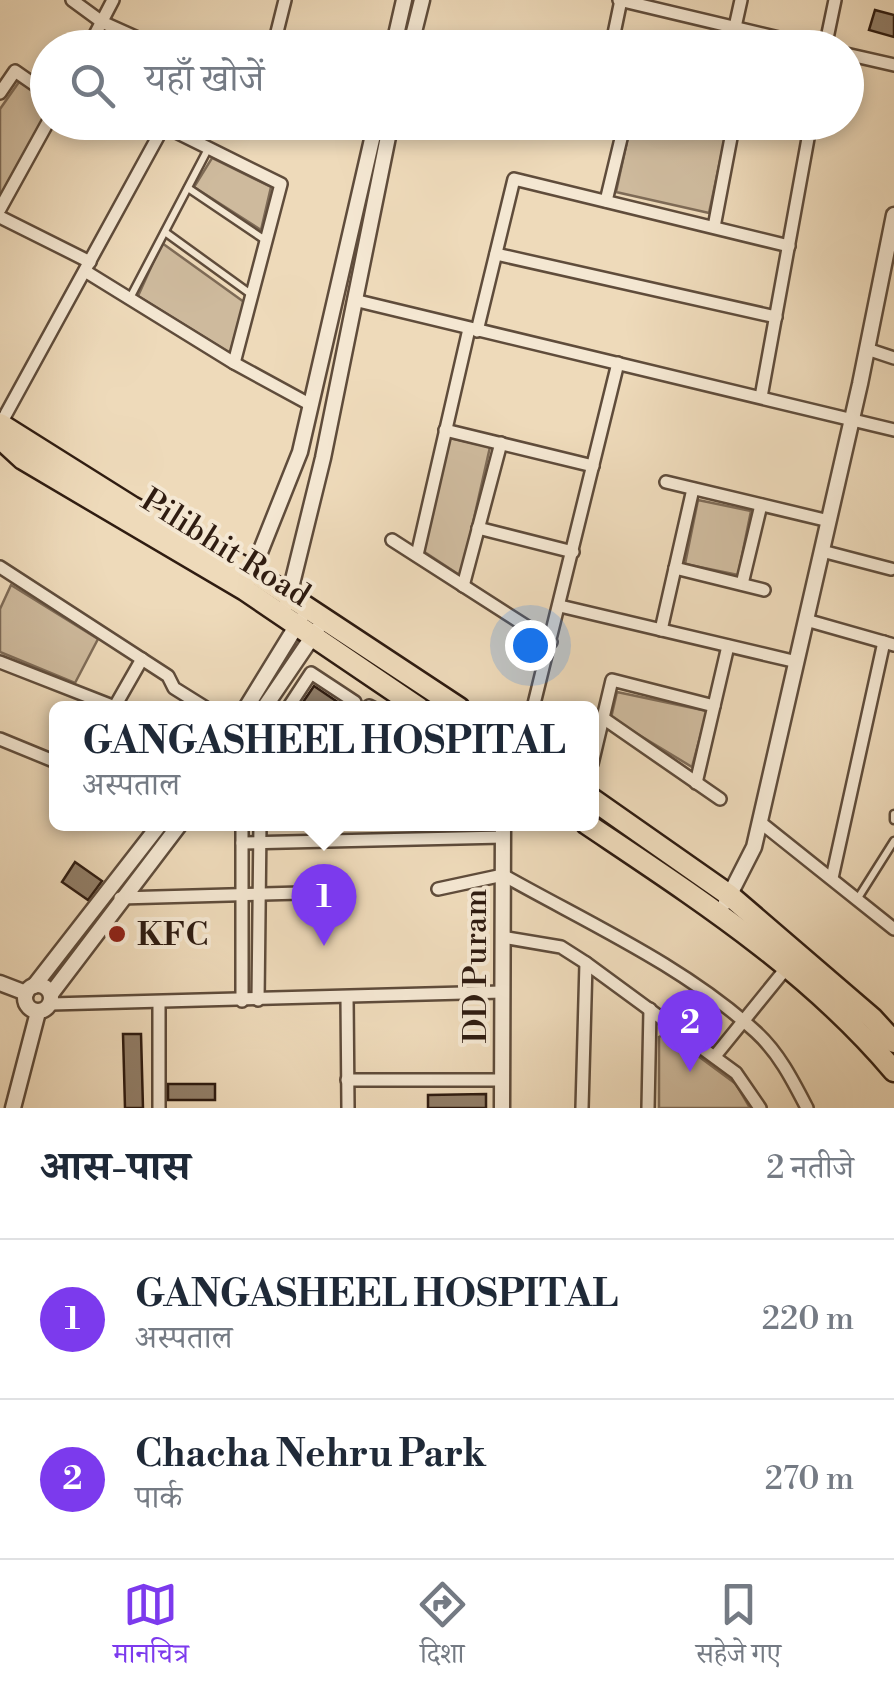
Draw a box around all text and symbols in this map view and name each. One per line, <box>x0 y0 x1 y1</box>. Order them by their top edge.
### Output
search box <box>30 30 864 140</box>
text: यहाँ खोजें <box>145 56 264 103</box>
icon: search <box>65 58 120 113</box>
street label: Pilibhit Road <box>133 480 318 616</box>
your location <box>505 620 556 671</box>
popup <box>49 701 599 831</box>
text: GANGASHEEL HOSPITAL <box>82 718 566 765</box>
text: अस्पताल <box>82 765 180 805</box>
pin: 1 <box>292 864 356 946</box>
street label: DD Puram <box>456 889 496 1043</box>
place label: KFC <box>137 915 208 955</box>
marker: KFC <box>106 923 128 945</box>
pin: 2 <box>658 990 722 1072</box>
text: आस-पास <box>40 1141 190 1194</box>
text: 2 नतीजे <box>766 1148 854 1188</box>
text: GANGASHEEL HOSPITAL <box>135 1271 618 1318</box>
text: 1 <box>65 1299 80 1339</box>
text: 220 m <box>762 1299 854 1339</box>
text: अस्पताल <box>135 1318 232 1358</box>
text: Chacha Nehru Park <box>135 1431 486 1478</box>
text: 2 <box>62 1459 83 1499</box>
text: 270 m <box>765 1459 854 1499</box>
text: पार्क <box>135 1478 182 1518</box>
tab: मानचित्र <box>113 1577 189 1681</box>
tab: दिशा <box>415 1577 470 1681</box>
tab: सहेजे गए <box>696 1577 781 1681</box>

